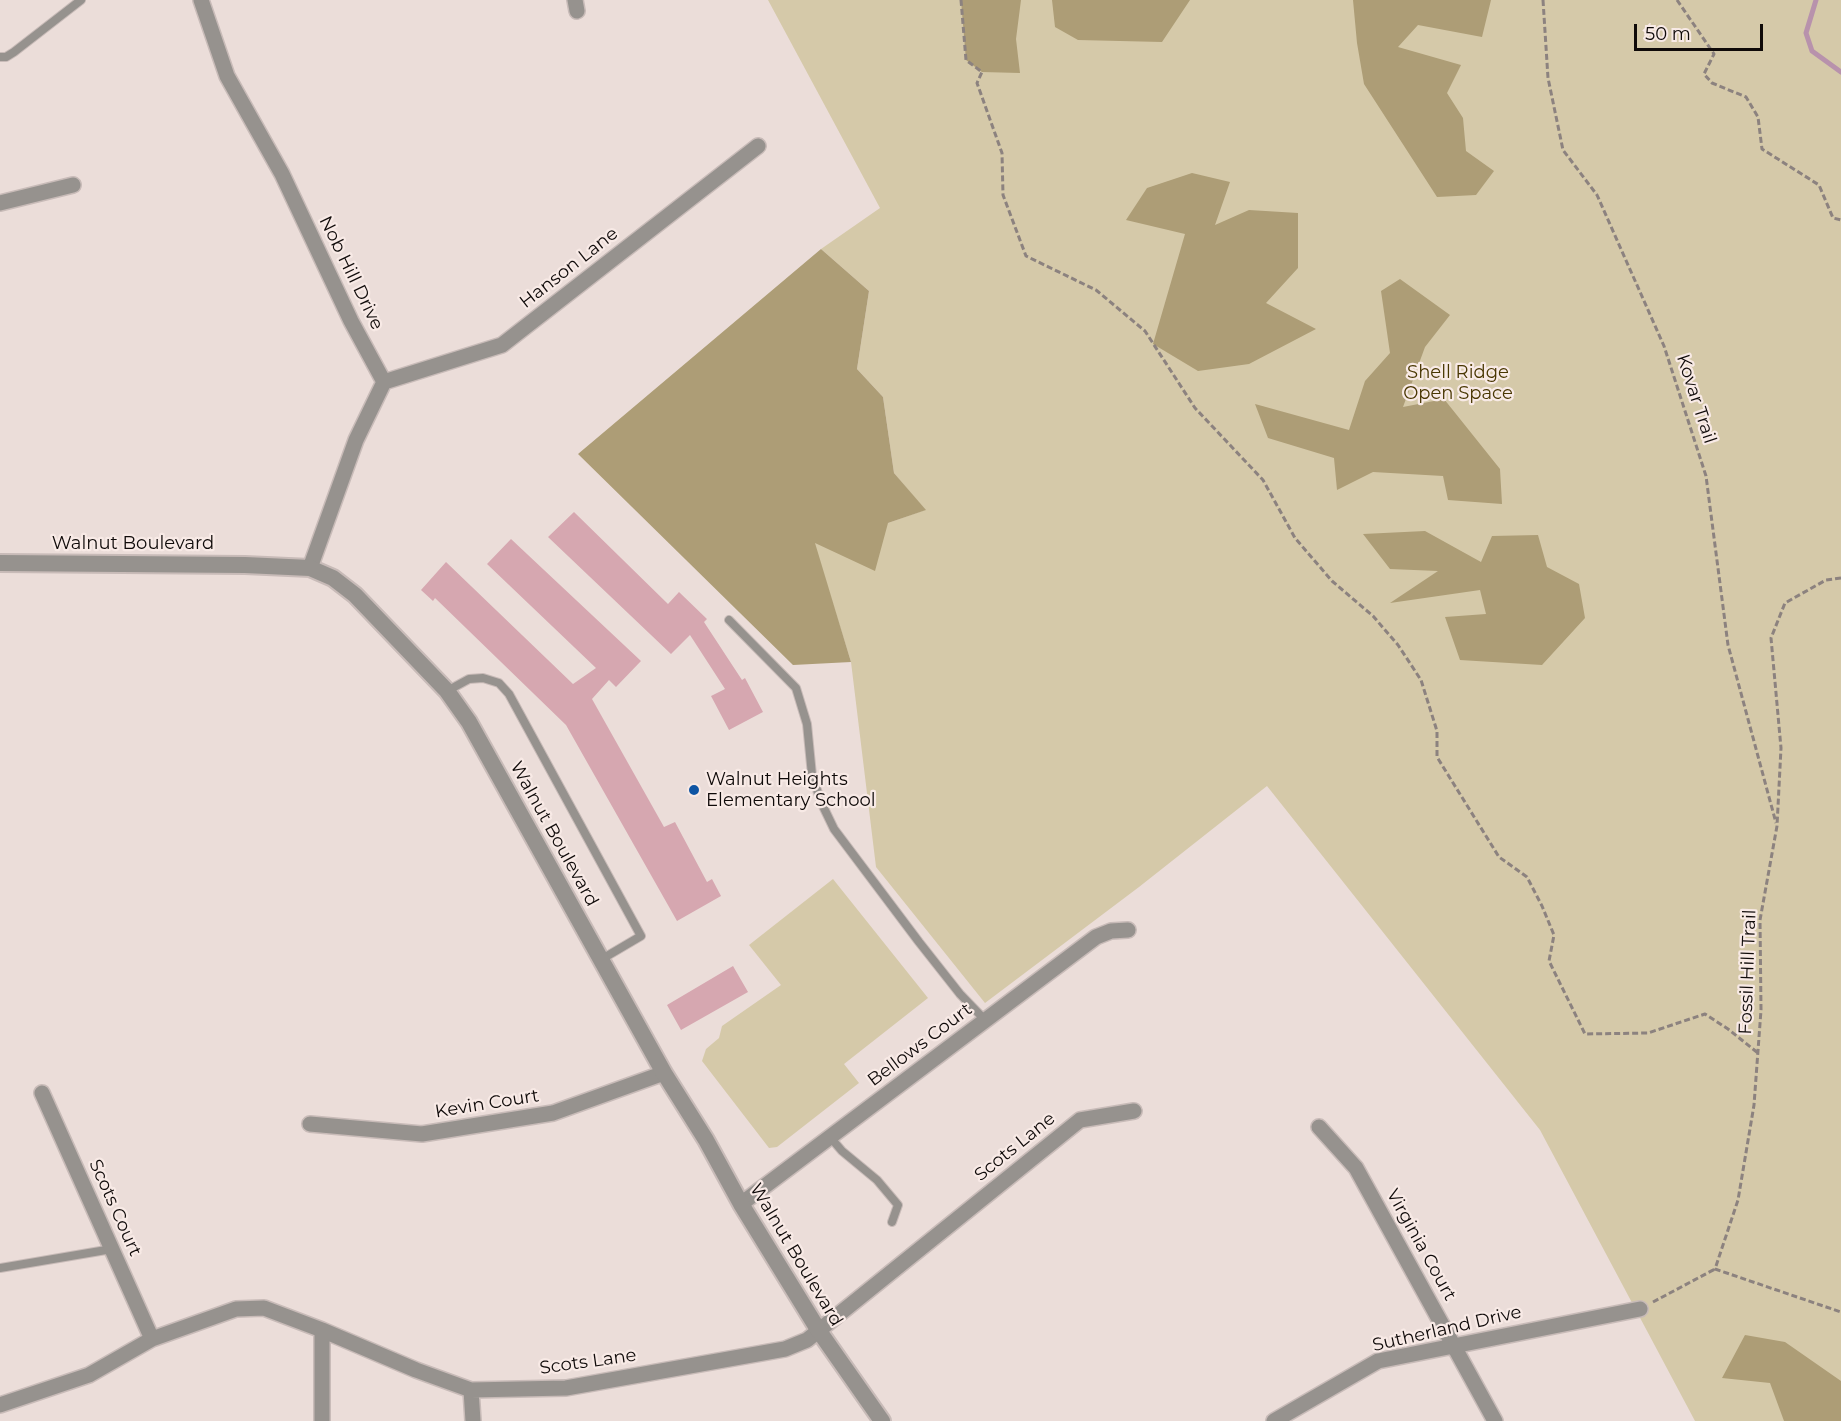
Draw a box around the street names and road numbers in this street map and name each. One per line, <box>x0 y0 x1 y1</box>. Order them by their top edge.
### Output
street label: Nob Hill Drive <box>314 213 388 333</box>
street label: Hanson Lane <box>516 223 622 313</box>
street label: Kovar Trail <box>1671 352 1721 446</box>
street label: Walnut Boulevard <box>52 533 214 555</box>
street label: Walnut Boulevard <box>505 758 603 910</box>
street label: Fossil Hill Trail <box>1735 909 1761 1035</box>
street label: Bellows Court <box>864 999 976 1091</box>
street label: Kevin Court <box>433 1085 541 1123</box>
street label: Scots Lane <box>970 1108 1060 1186</box>
street label: Scots Court <box>84 1156 146 1260</box>
street label: Walnut Boulevard <box>745 1180 847 1330</box>
street label: Virginia Court <box>1381 1185 1461 1305</box>
street label: Sutherland Drive <box>1370 1301 1524 1357</box>
street label: Scots Lane <box>538 1345 638 1379</box>

